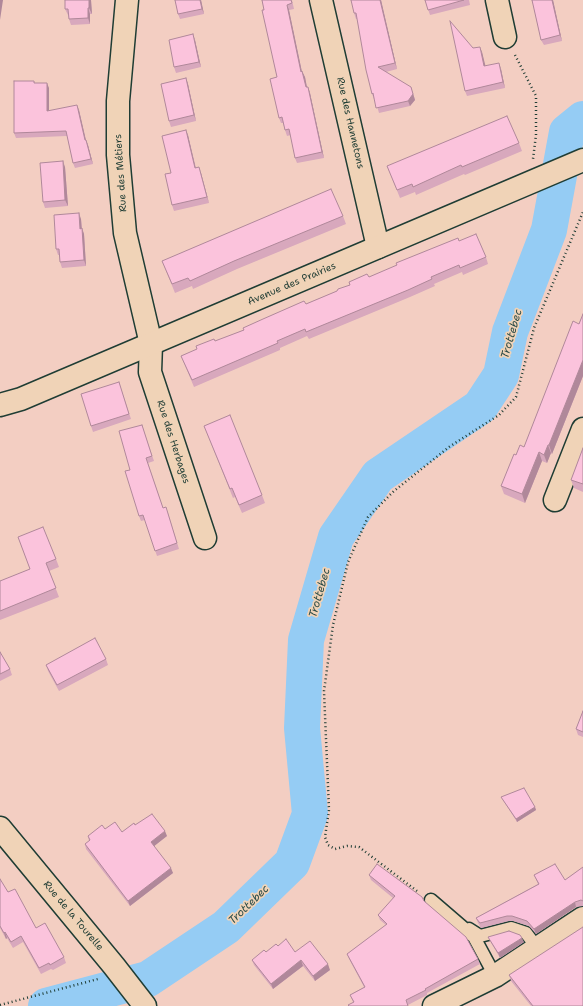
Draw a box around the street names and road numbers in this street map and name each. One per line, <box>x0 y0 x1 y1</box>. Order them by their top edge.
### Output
street label: Rue des Hannetons <box>334 76 366 170</box>
street label: Rue des Métiers <box>112 134 130 212</box>
street label: Avenue des Prairies <box>246 260 338 308</box>
street label: Rue des Herbages <box>154 399 192 485</box>
street label: Rue de la Tourelle <box>40 879 106 953</box>

